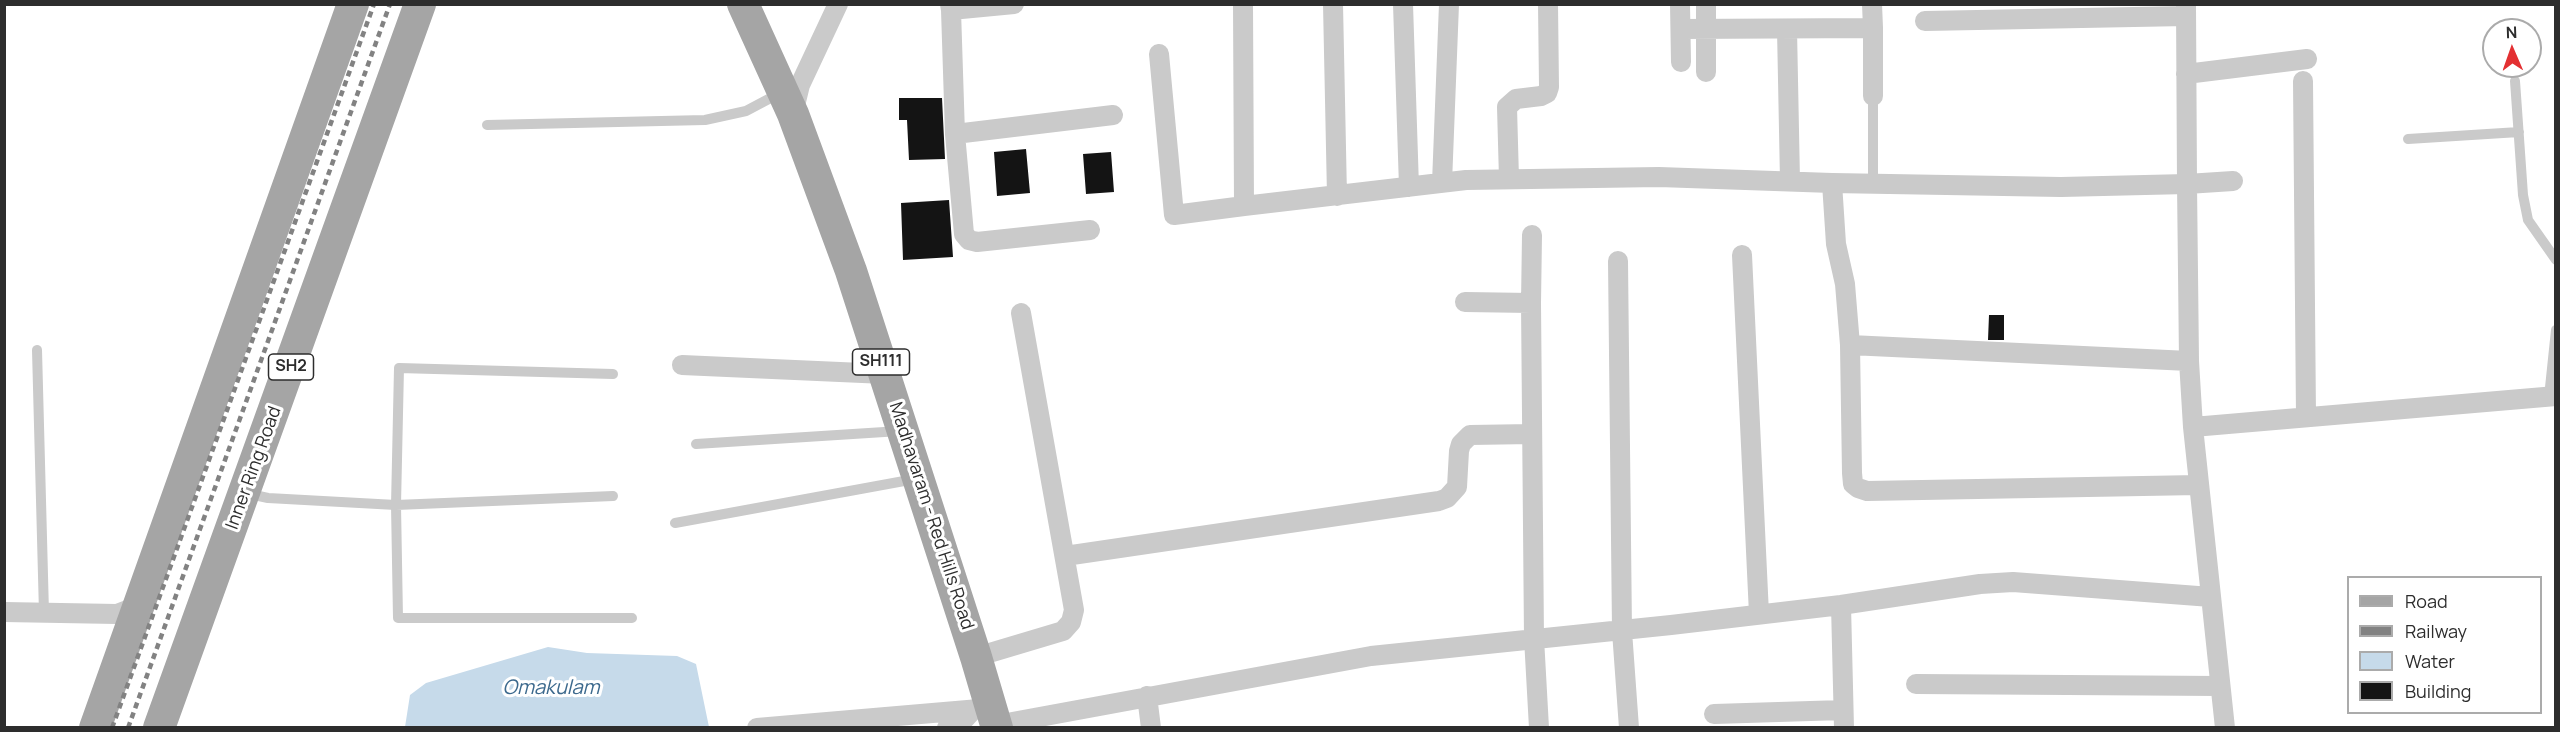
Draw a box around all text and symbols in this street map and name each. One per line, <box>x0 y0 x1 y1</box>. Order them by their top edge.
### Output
north arrow <box>2482 18 2542 78</box>
text: N <box>2505 21 2518 43</box>
road number: SH111 <box>852 349 910 375</box>
road number: SH2 <box>268 354 314 380</box>
street label: Madhavaram - Red Hills Road <box>884 400 978 632</box>
street label: Inner Ring Road <box>222 404 286 532</box>
legend <box>2347 576 2542 714</box>
text: Road <box>2405 589 2448 613</box>
text: Railway <box>2405 619 2467 643</box>
text: Water <box>2405 649 2455 673</box>
water label: Omakulam <box>502 676 600 700</box>
text: Building <box>2405 679 2471 703</box>

